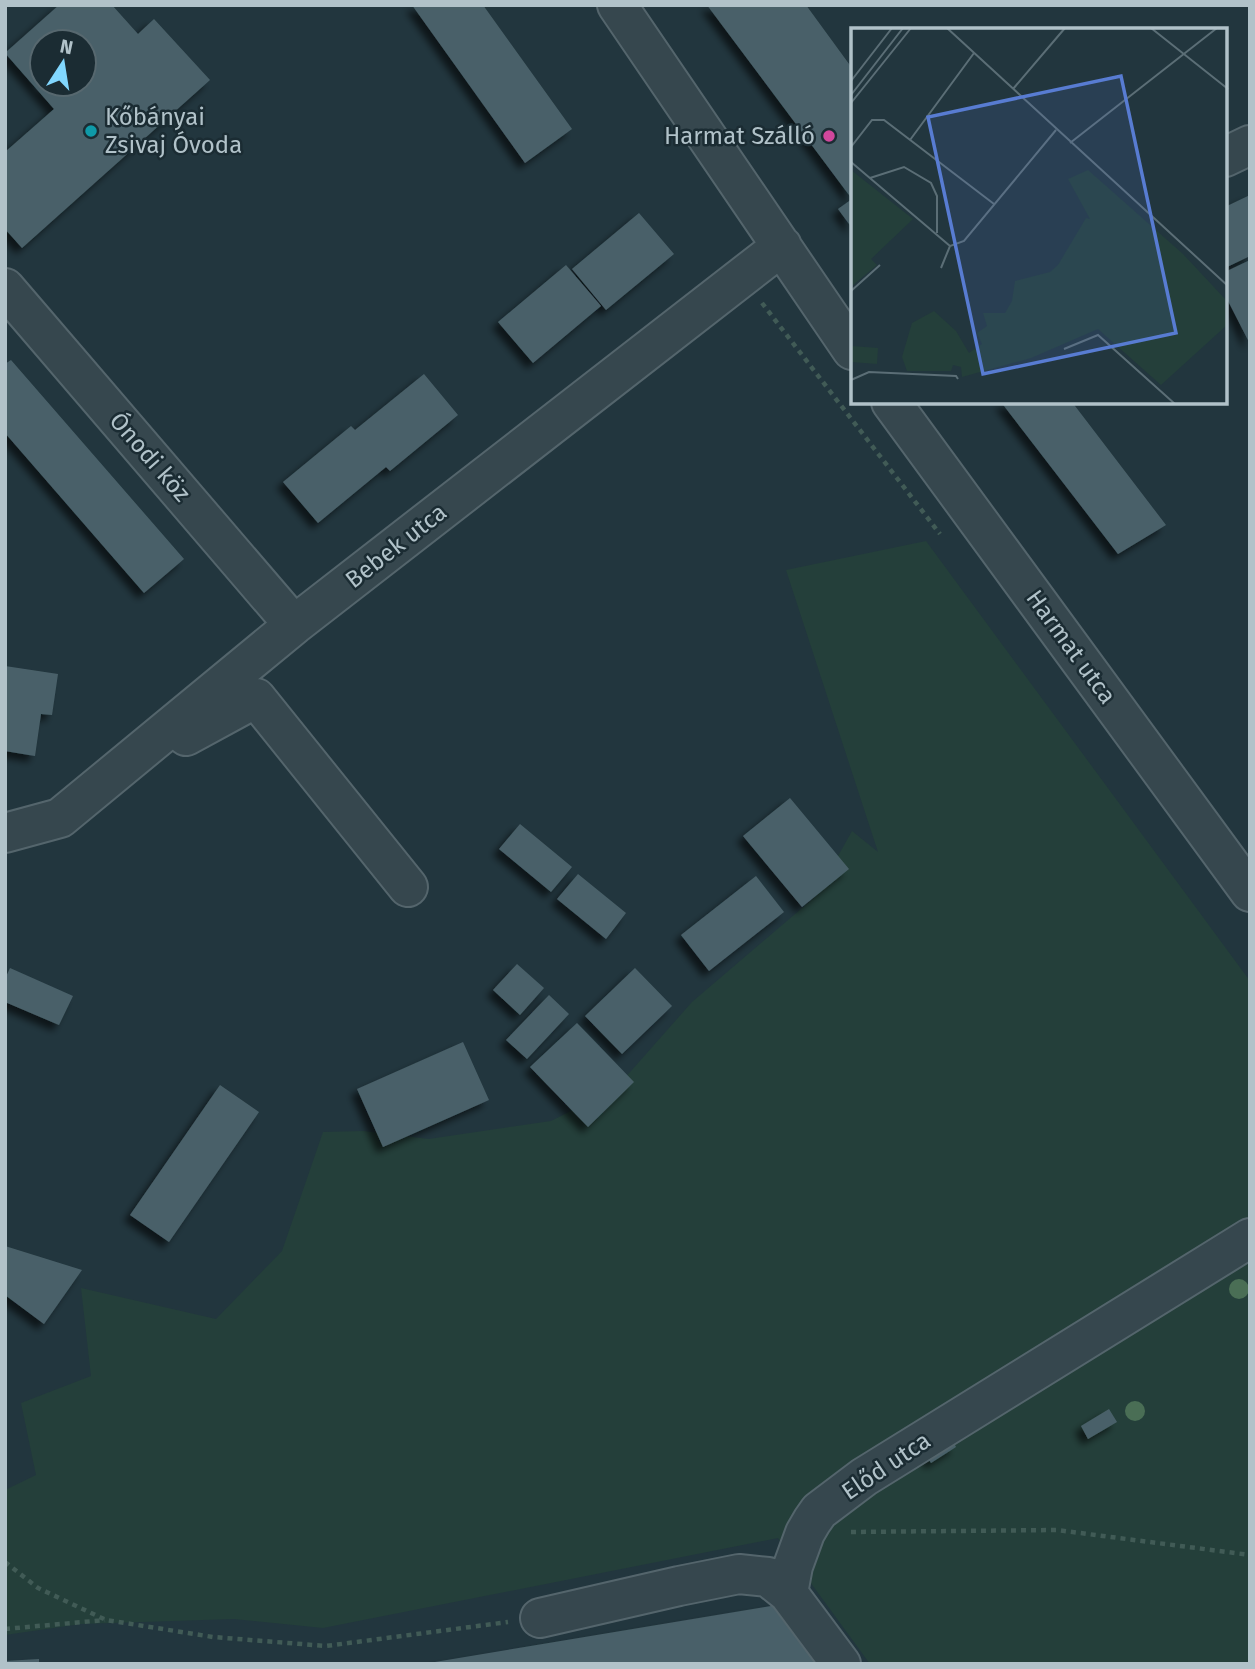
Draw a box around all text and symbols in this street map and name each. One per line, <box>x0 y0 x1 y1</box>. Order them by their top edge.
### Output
north arrow <box>28 28 98 98</box>
inset map <box>851 28 1227 404</box>
text: N <box>58 34 75 59</box>
place label: Kőbányai Zsivaj Óvoda <box>105 103 242 159</box>
place label: Harmat Szálló <box>664 122 815 150</box>
marker: Kőbányai Zsivaj Óvoda <box>83 123 99 139</box>
marker: Harmat Szálló <box>821 128 837 144</box>
street label: Ónodi köz <box>104 406 197 507</box>
street label: Bebek utca <box>340 498 452 594</box>
street label: Harmat utca <box>1020 585 1122 709</box>
street label: Előd utca <box>836 1426 936 1506</box>

